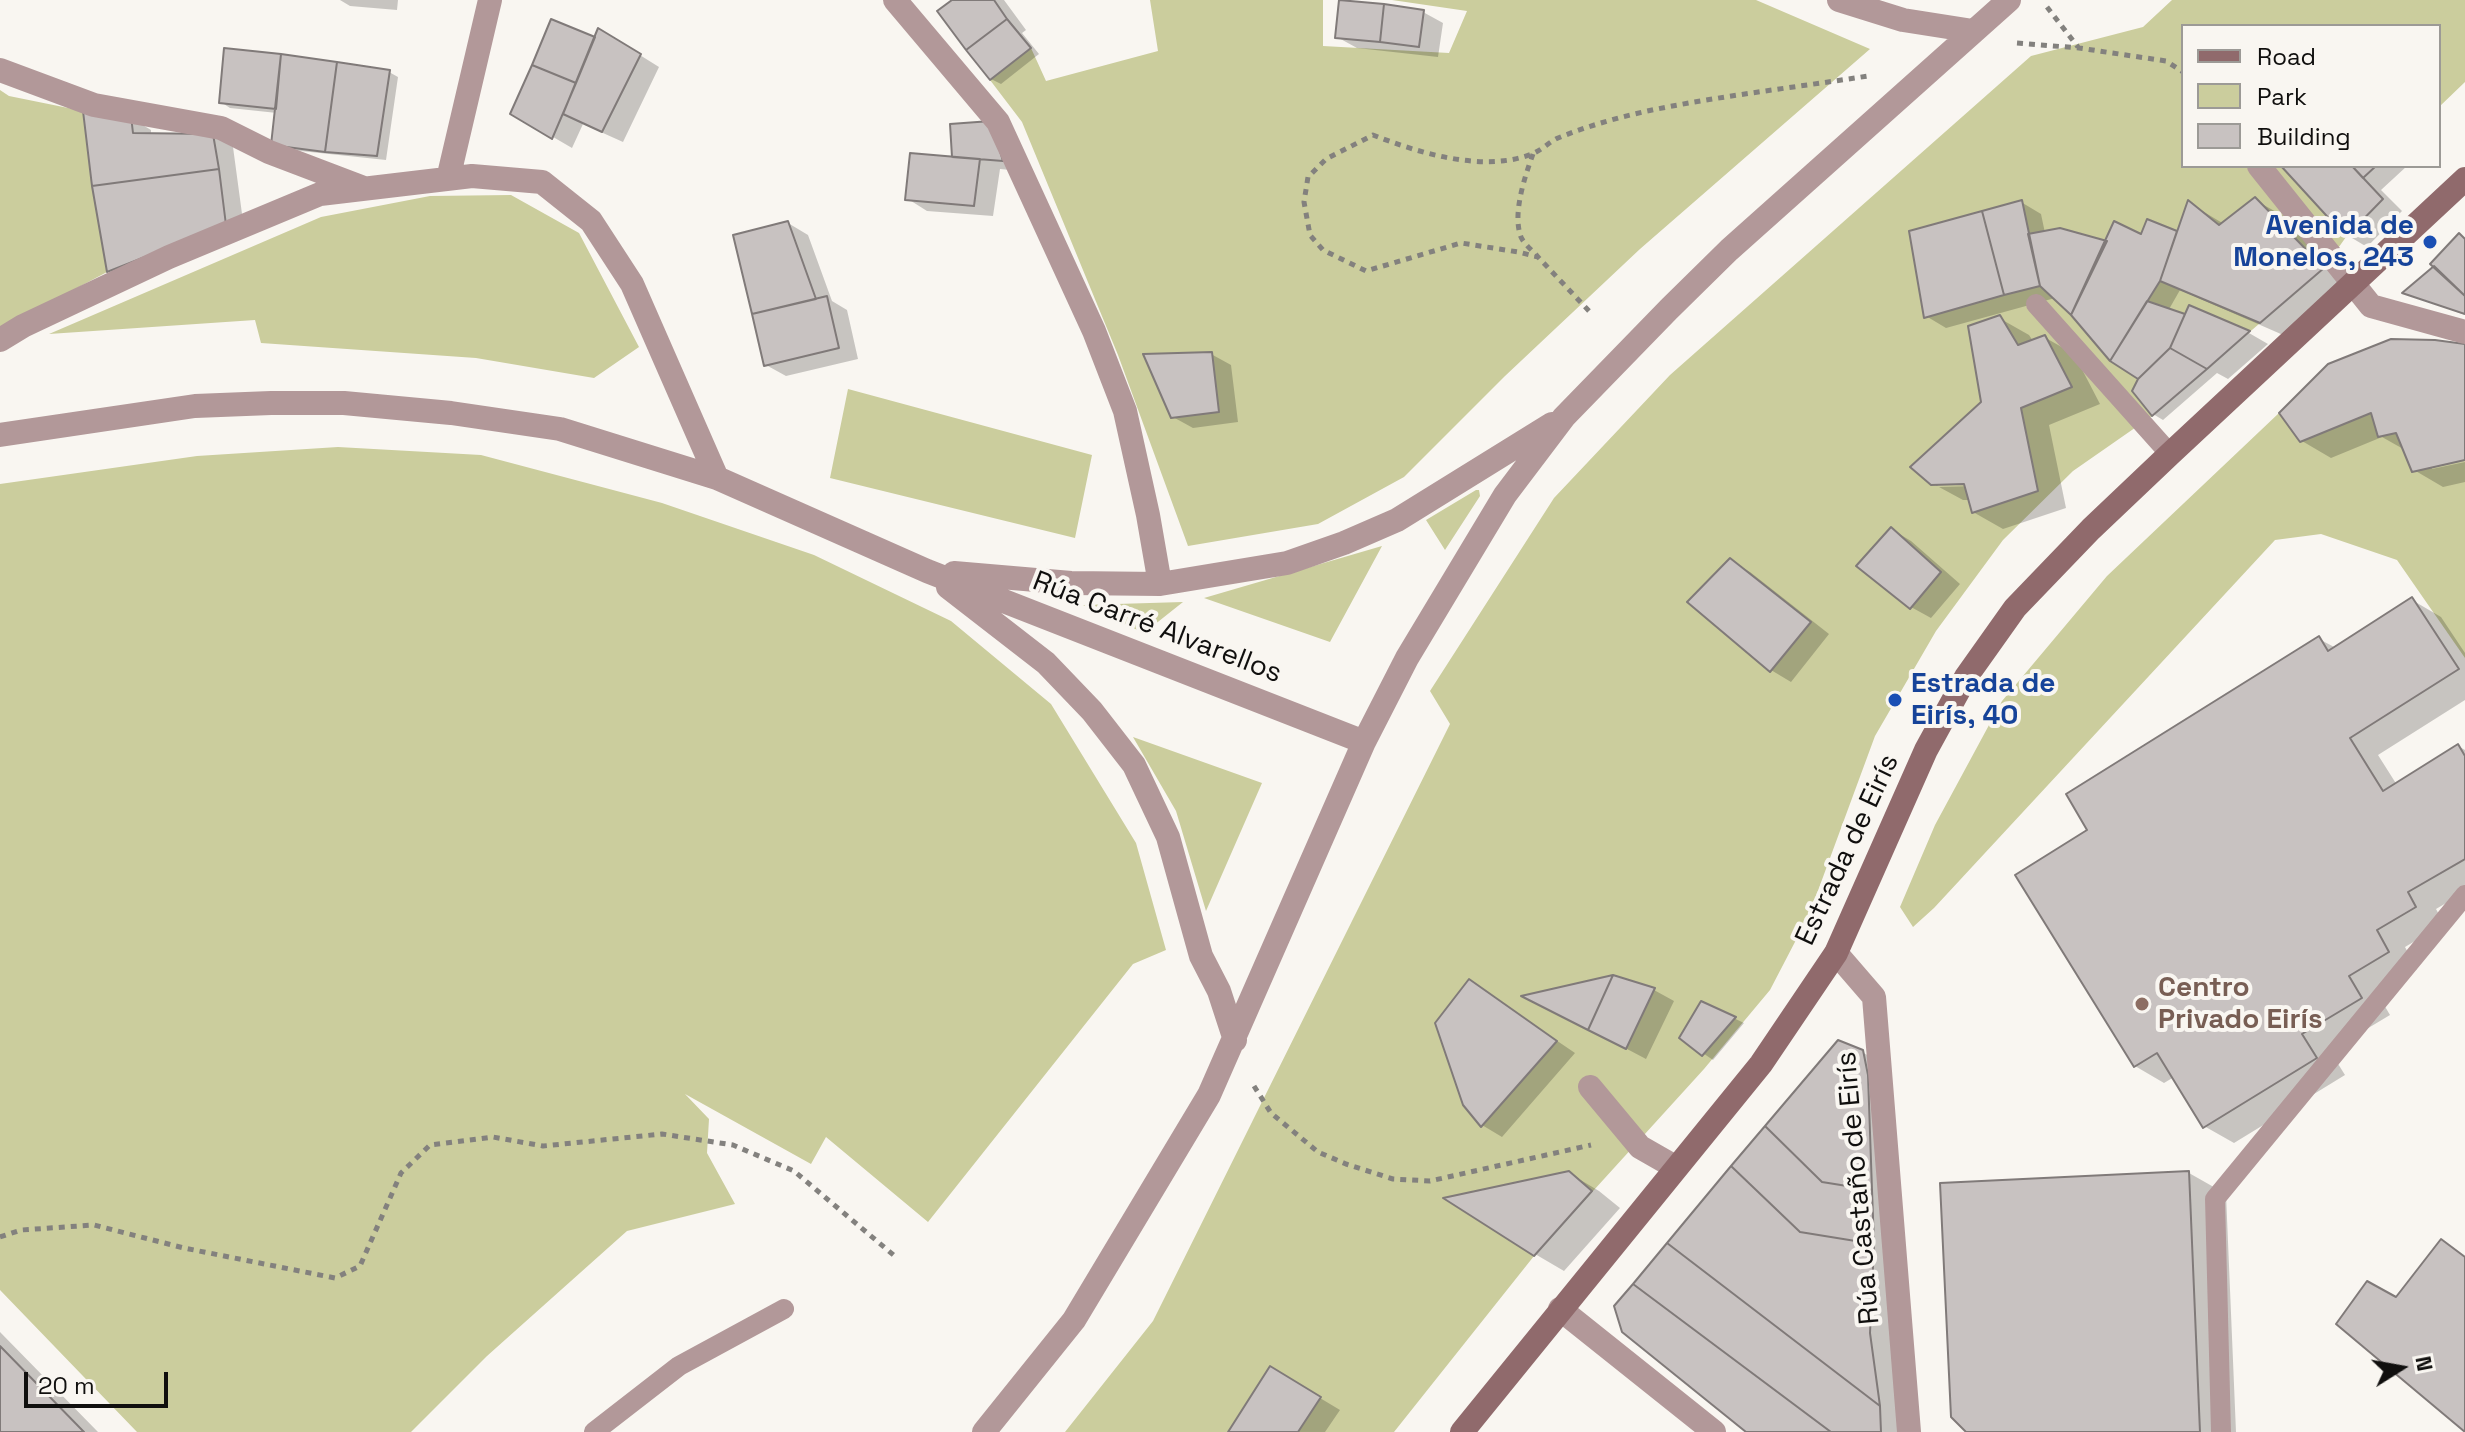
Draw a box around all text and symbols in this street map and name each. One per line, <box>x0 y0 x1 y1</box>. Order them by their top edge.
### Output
legend <box>2181 24 2441 168</box>
text: Road <box>2257 41 2316 72</box>
text: Park <box>2257 81 2307 112</box>
text: Building <box>2257 121 2351 152</box>
place label: Avenida de Monelos, 243 <box>2233 209 2414 275</box>
marker: Avenida de Monelos, 243 <box>2421 233 2439 251</box>
street label: Rúa Carré Alvarellos <box>1028 565 1286 691</box>
place label: Estrada de Eirís, 40 <box>1911 667 2056 733</box>
marker: Estrada de Eirís, 40 <box>1886 691 1904 709</box>
street label: Estrada de Eirís <box>1789 749 1907 951</box>
place label: Centro Privado Eirís <box>2158 971 2323 1037</box>
marker: Centro Privado Eirís <box>2133 995 2151 1013</box>
street label: Rúa Castaño de Eirís <box>1830 1050 1888 1326</box>
north arrow <box>2361 1328 2441 1408</box>
text: N <box>2409 1354 2440 1373</box>
scale bar <box>28 1356 172 1406</box>
text: 20 m <box>38 1370 95 1401</box>

